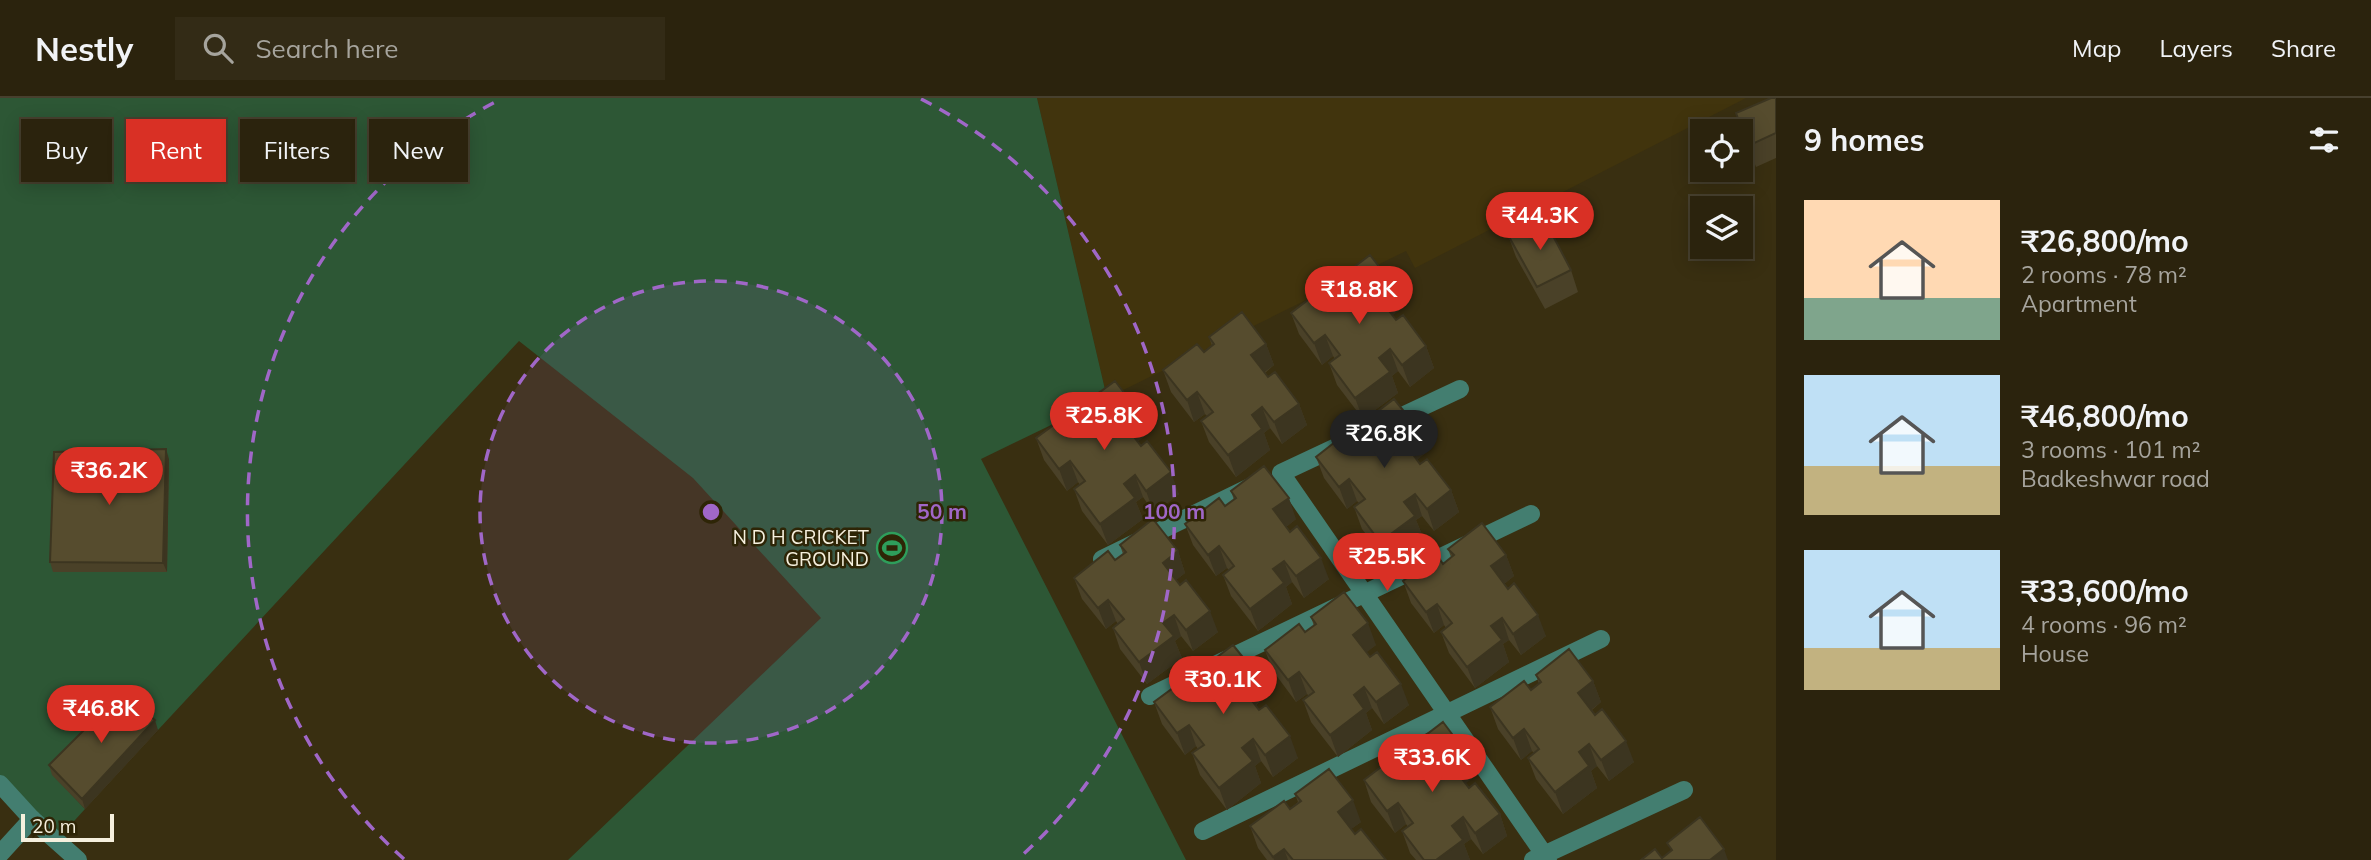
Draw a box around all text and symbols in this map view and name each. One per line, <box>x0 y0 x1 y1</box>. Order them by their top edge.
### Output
search box <box>175 17 665 80</box>
text: Nestly <box>35 28 133 69</box>
icon: search <box>199 29 237 67</box>
text: Search here <box>255 32 398 65</box>
text: Map <box>2072 33 2121 63</box>
text: Layers <box>2159 33 2233 63</box>
text: Share <box>2271 33 2336 63</box>
chip: Buy <box>21 119 112 182</box>
chip: Rent <box>126 119 226 182</box>
chip: Filters <box>240 119 355 182</box>
chip: New <box>369 119 468 182</box>
map controls <box>1690 119 1753 259</box>
button: locate <box>1690 119 1753 182</box>
text: 9 homes <box>1804 121 1925 159</box>
icon: filters <box>2305 121 2343 159</box>
pin: ₹44.3K <box>1483 192 1597 252</box>
button: layers <box>1690 196 1753 259</box>
text: ₹44.3K <box>1502 200 1578 229</box>
text: ₹26,800/mo <box>2021 222 2189 260</box>
icon: home <box>1860 228 1944 312</box>
text: 2 rooms · 78 m² <box>2021 260 2187 289</box>
pin: ₹18.8K <box>1302 266 1416 326</box>
text: ₹18.8K <box>1321 274 1397 303</box>
text: Apartment <box>2021 289 2137 318</box>
pin: ₹25.8K <box>1047 392 1161 452</box>
text: ₹46,800/mo <box>2021 397 2189 435</box>
text: ₹25.8K <box>1066 400 1142 429</box>
icon: home <box>1860 403 1944 487</box>
pin: ₹26.8K <box>1327 410 1441 470</box>
text: ₹26.8K <box>1346 418 1422 447</box>
text: 3 rooms · 101 m² <box>2021 435 2201 464</box>
pin: ₹36.2K <box>52 448 166 507</box>
text: ₹36.2K <box>71 455 147 484</box>
text: Badkeshwar road <box>2021 464 2210 493</box>
text: 50 m <box>917 498 967 524</box>
text: 100 m <box>1143 498 1205 524</box>
centre of rings <box>699 500 723 524</box>
place label: N D H CRICKET GROUND <box>733 525 870 571</box>
sports icon: N D H CRICKET GROUND <box>875 531 909 565</box>
pin: ₹25.5K <box>1330 533 1444 593</box>
text: ₹25.5K <box>1349 541 1425 570</box>
text: ₹33,600/mo <box>2021 572 2189 610</box>
icon: home <box>1860 578 1944 662</box>
text: 4 rooms · 96 m² <box>2021 610 2187 639</box>
text: House <box>2021 639 2089 668</box>
pin: ₹30.1K <box>1166 656 1280 716</box>
text: ₹30.1K <box>1185 664 1261 693</box>
pin: ₹46.8K <box>44 686 158 745</box>
text: ₹46.8K <box>63 693 139 722</box>
pin: ₹33.6K <box>1375 734 1489 794</box>
text: ₹33.6K <box>1394 742 1470 771</box>
scale bar <box>21 811 114 843</box>
text: 20 m <box>32 814 76 838</box>

